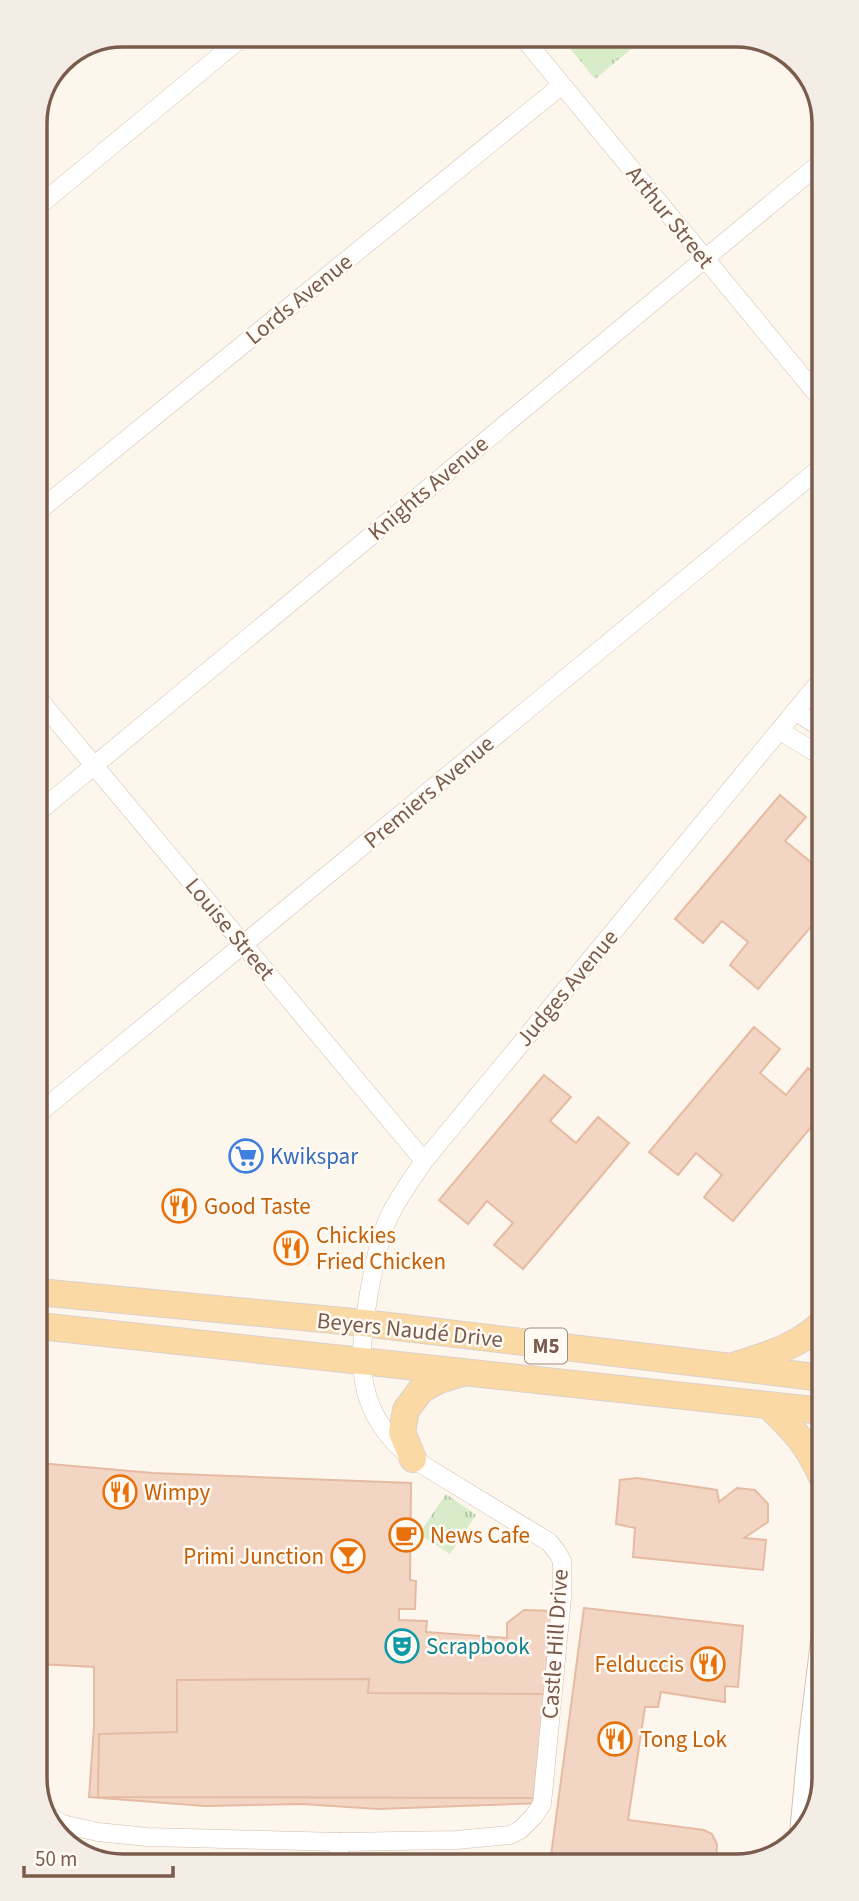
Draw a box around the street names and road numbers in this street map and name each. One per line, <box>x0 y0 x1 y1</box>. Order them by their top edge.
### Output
street label: Arthur Street <box>618 159 722 276</box>
street label: Lords Avenue <box>238 246 360 352</box>
street label: Knights Avenue <box>361 428 495 548</box>
street label: Premiers Avenue <box>357 728 501 856</box>
street label: Louise Street <box>177 871 283 988</box>
street label: Judges Avenue <box>508 922 626 1054</box>
street label: Beyers Naudé Drive <box>315 1304 505 1356</box>
road number: M5 <box>525 1328 567 1364</box>
street label: Castle Hill Drive <box>533 1568 577 1720</box>

